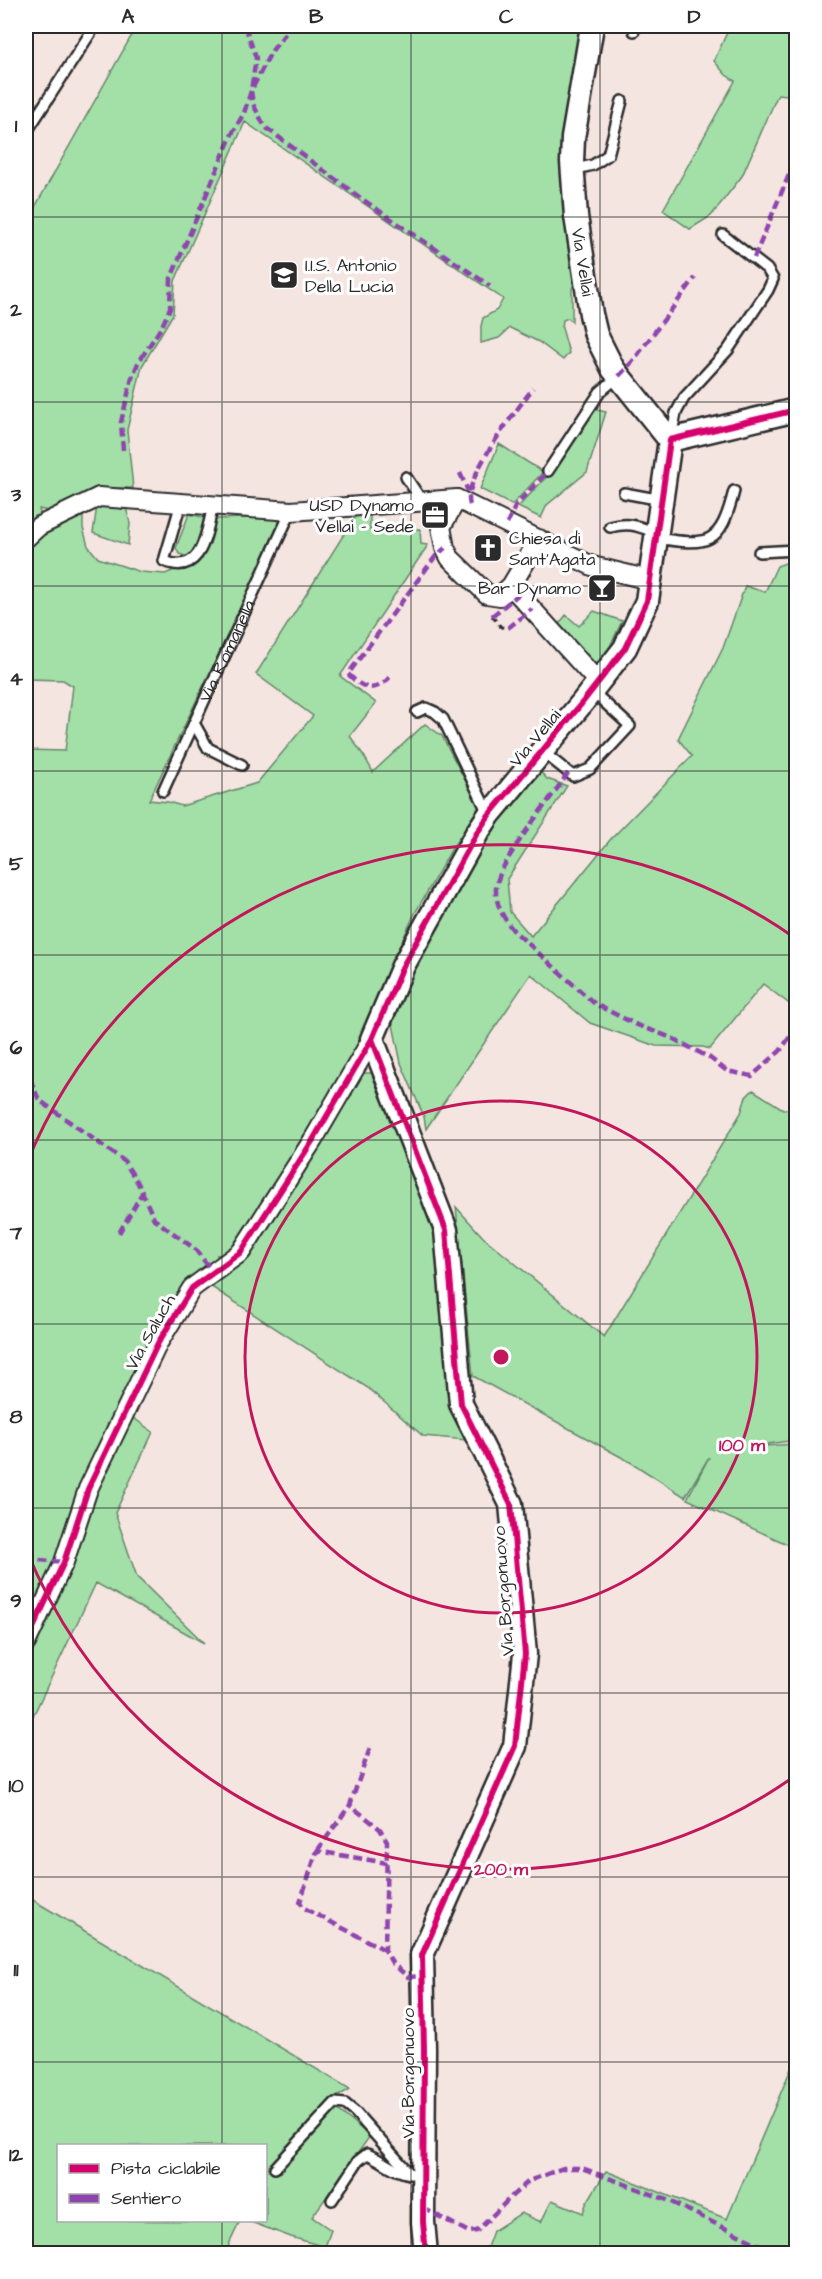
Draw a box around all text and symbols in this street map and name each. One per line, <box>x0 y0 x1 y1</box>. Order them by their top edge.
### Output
text: A <box>122 3 135 31</box>
text: B <box>309 3 324 31</box>
text: C <box>499 3 514 31</box>
text: D <box>688 3 701 31</box>
text: 1 <box>15 112 18 140</box>
street label: Via Vellai <box>565 226 600 298</box>
place label: I.I.S. Antonio Della Lucia <box>305 253 397 299</box>
school or university icon: I.I.S. Antonio Della Lucia <box>268 259 300 291</box>
text: 2 <box>9 296 22 324</box>
text: 3 <box>10 481 22 509</box>
place label: USD Dynamo Vellai - Sede <box>310 493 414 539</box>
office icon: USD Dynamo Vellai - Sede <box>419 499 451 531</box>
place label: Chiesa di Sant'Agata <box>509 526 595 573</box>
church icon: Chiesa di Sant'Agata <box>472 532 504 564</box>
bar icon: Bar Dynamo <box>586 572 618 604</box>
place label: Bar Dynamo <box>478 576 581 602</box>
street label: Via Romanella <box>193 596 262 706</box>
text: 4 <box>9 665 23 693</box>
street label: Via Vellai <box>504 704 567 773</box>
text: 5 <box>9 850 24 878</box>
text: 6 <box>10 1034 23 1062</box>
text: 7 <box>9 1219 23 1247</box>
street label: Via Saluch <box>119 1290 182 1375</box>
centre of rings <box>491 1347 511 1367</box>
text: 8 <box>10 1403 23 1431</box>
text: 100 m <box>719 1433 766 1458</box>
street label: Via Borgonuovo <box>486 1525 522 1657</box>
text: 9 <box>10 1587 22 1615</box>
text: 10 <box>8 1772 24 1800</box>
text: 200 m <box>473 1857 529 1882</box>
text: 11 <box>13 1956 19 1984</box>
street label: Via Borgonuovo <box>396 2008 422 2138</box>
text: 12 <box>9 2141 24 2169</box>
legend <box>57 2144 267 2222</box>
text: Pista ciclabile <box>111 2156 221 2181</box>
text: Sentiero <box>111 2186 181 2211</box>

